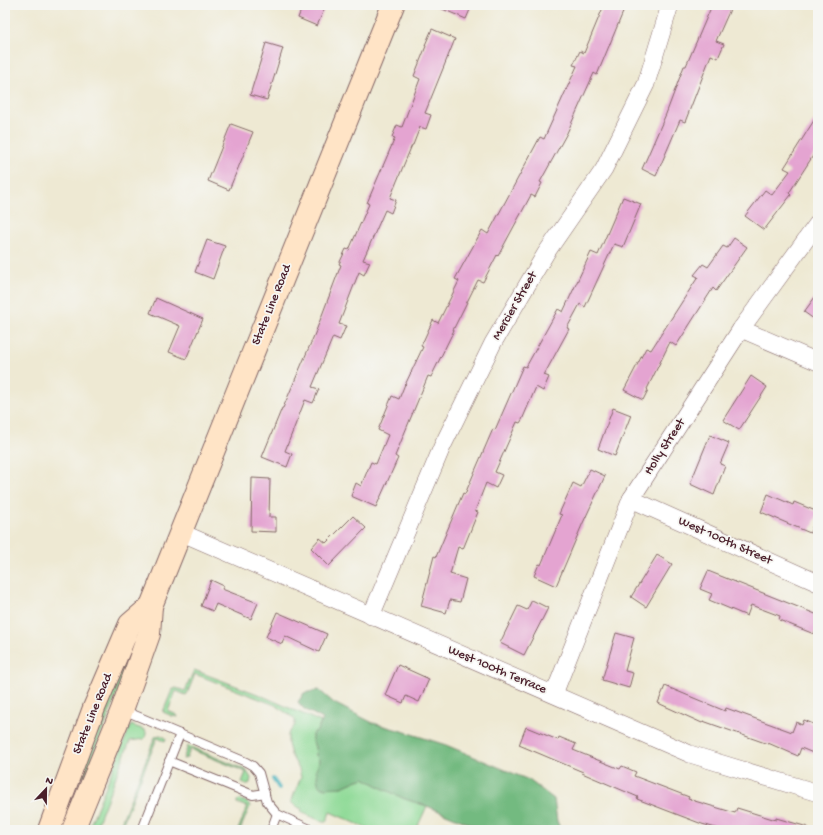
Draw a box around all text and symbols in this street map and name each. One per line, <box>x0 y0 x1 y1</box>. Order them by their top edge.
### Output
street label: State Line Road <box>249 261 296 347</box>
street label: Mercier Street <box>489 268 541 343</box>
street label: Holly Street <box>641 415 690 478</box>
street label: West 100th Street <box>676 514 776 569</box>
street label: West 100th Terrace <box>445 642 549 698</box>
street label: State Line Road <box>70 670 117 756</box>
north arrow <box>26 769 66 809</box>
text: N <box>43 775 55 788</box>

